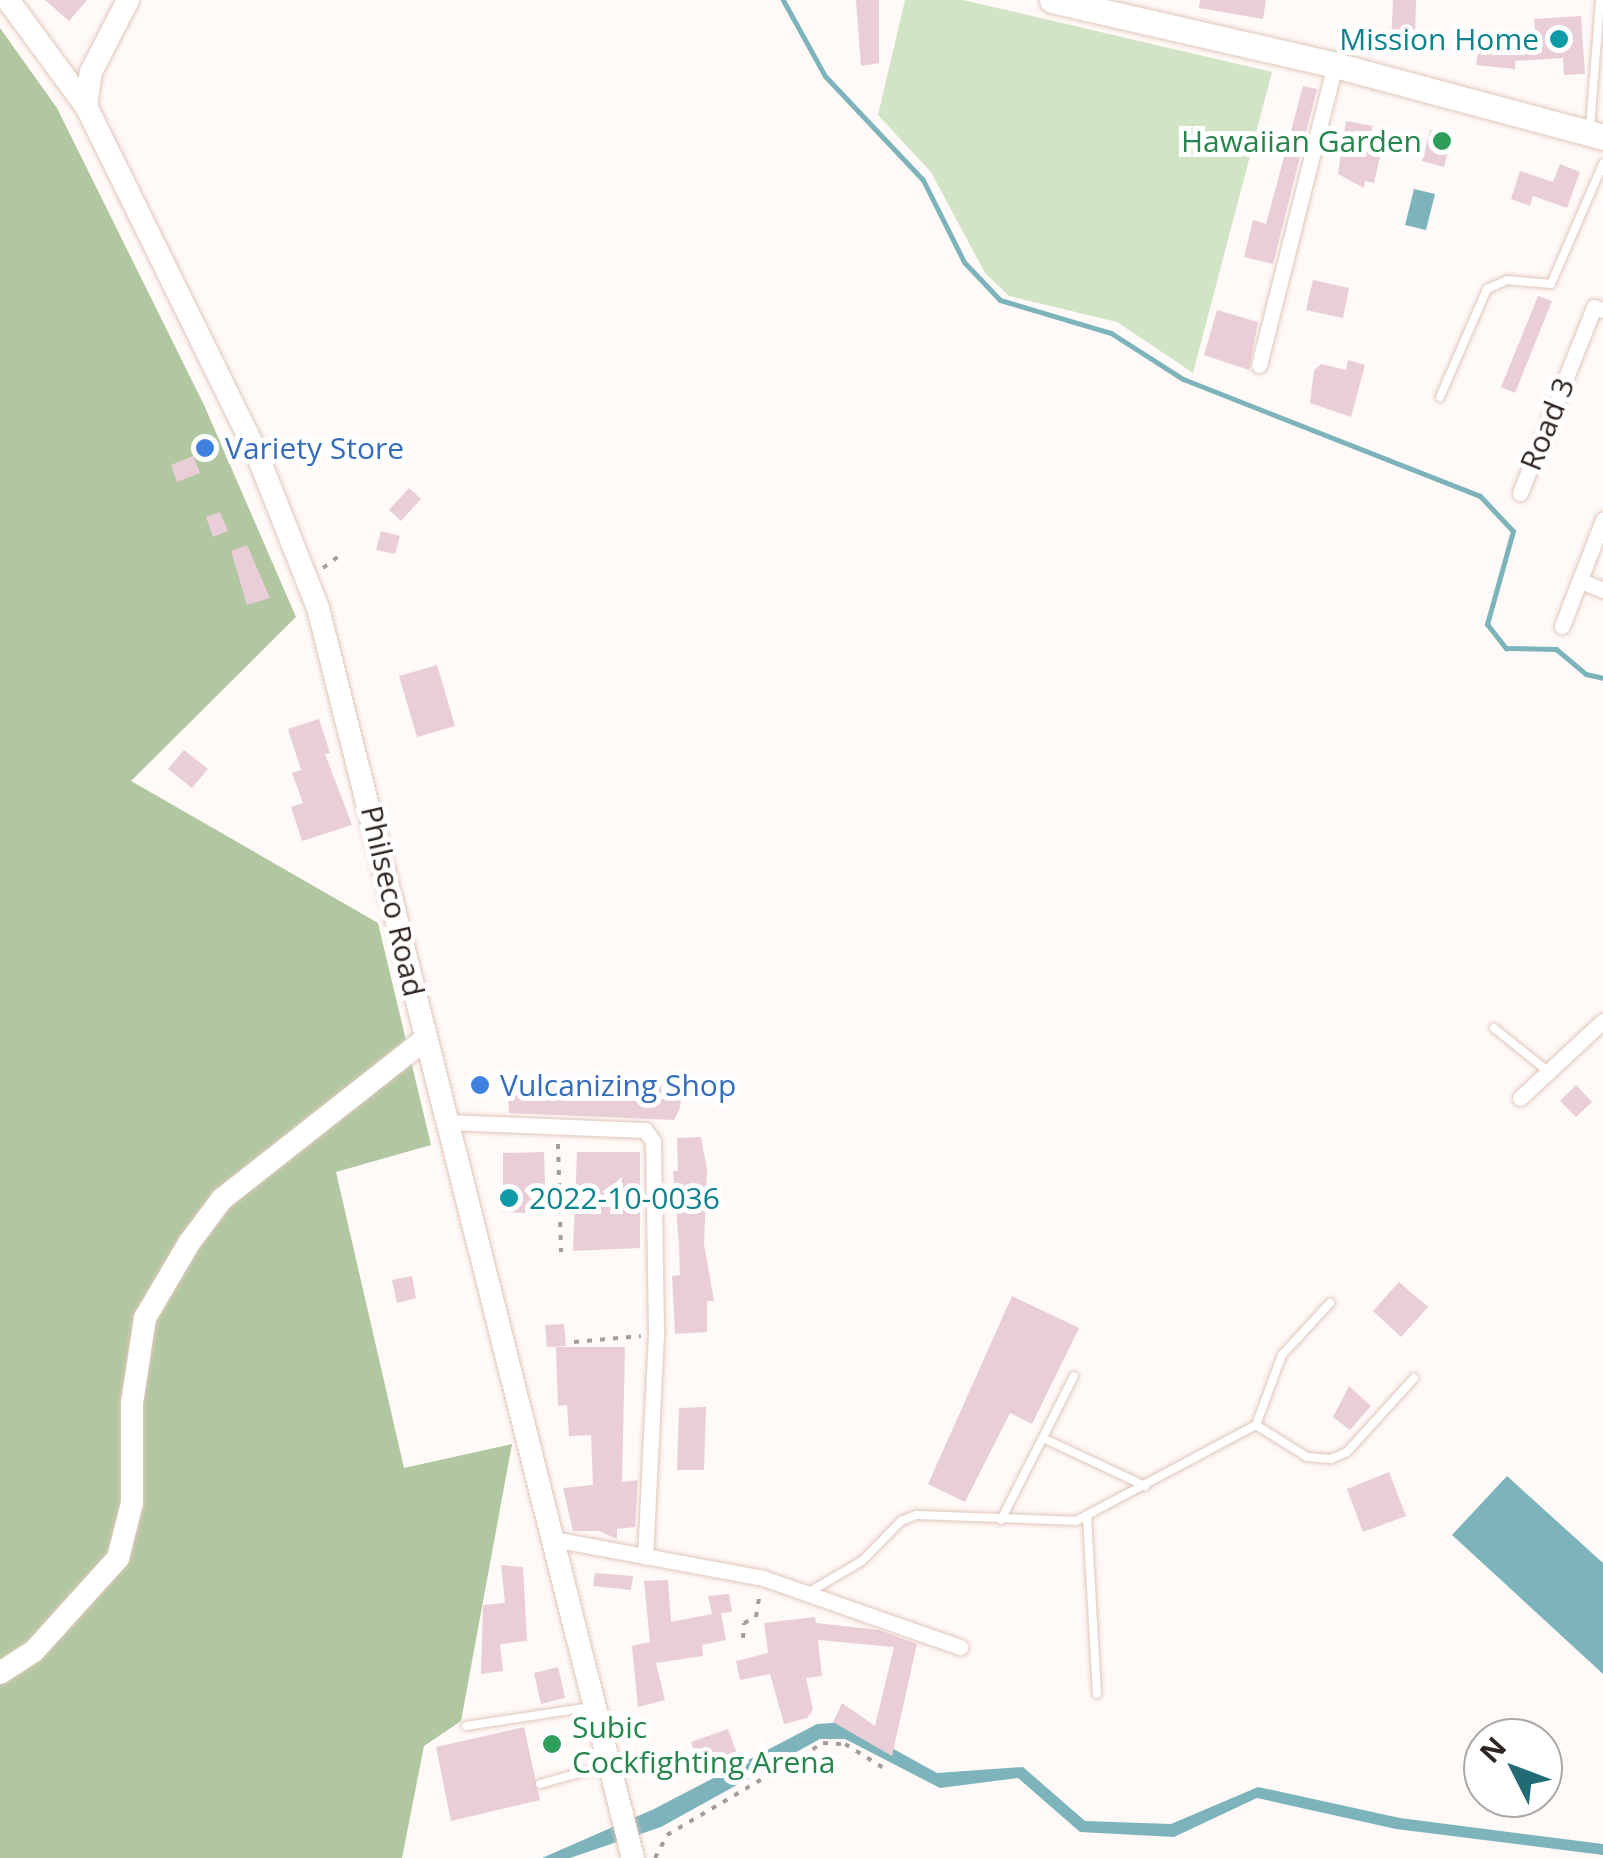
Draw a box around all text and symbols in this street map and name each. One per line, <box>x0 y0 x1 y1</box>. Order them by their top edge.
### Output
place label: Mission Home <box>1339 21 1539 57</box>
marker: Mission Home <box>1548 28 1570 50</box>
place label: Hawaiian Garden <box>1181 123 1422 159</box>
marker: Hawaiian Garden <box>1431 130 1453 152</box>
street label: Road 3 <box>1512 373 1582 475</box>
place label: Variety Store <box>225 430 404 466</box>
marker: Variety Store <box>194 437 216 459</box>
street label: Philseco Road <box>354 802 432 1000</box>
place label: Vulcanizing Shop <box>500 1067 736 1103</box>
marker: Vulcanizing Shop <box>469 1074 491 1096</box>
place label: 2022-10-0036 <box>529 1180 720 1216</box>
marker: 2022-10-0036 <box>498 1187 520 1209</box>
place label: Subic Cockfighting Arena <box>572 1709 835 1780</box>
north arrow <box>1463 1718 1563 1818</box>
text: N <box>1470 1728 1514 1770</box>
marker: Subic Cockfighting Arena <box>541 1733 563 1755</box>

